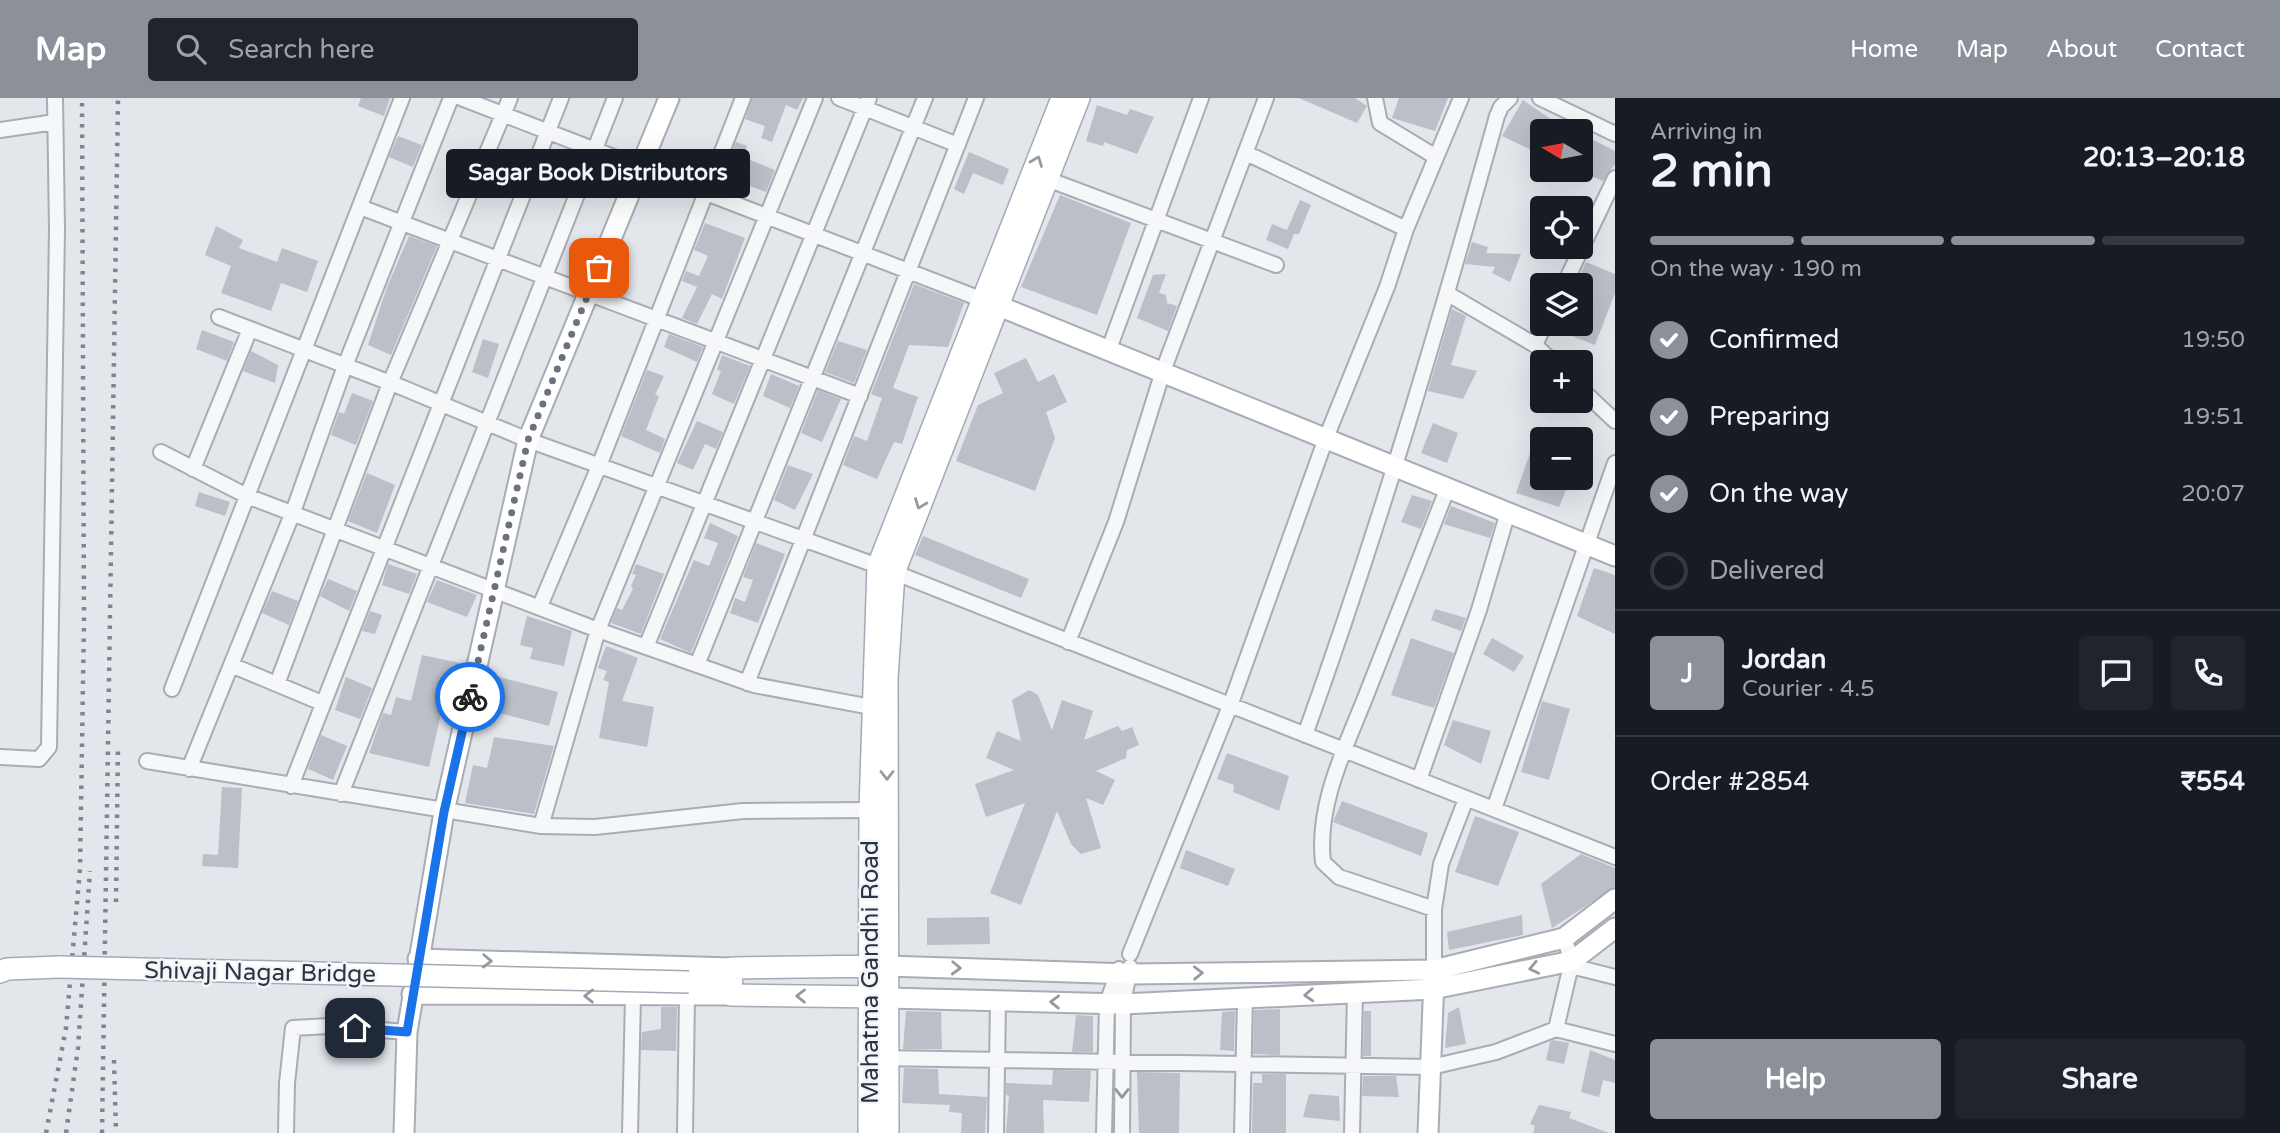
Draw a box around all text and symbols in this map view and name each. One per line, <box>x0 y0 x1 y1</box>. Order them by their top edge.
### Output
search box <box>148 18 638 81</box>
text: Map <box>35 30 106 69</box>
icon: search <box>172 30 210 68</box>
text: Search here <box>228 34 374 65</box>
text: Home <box>1850 35 1918 64</box>
text: Map <box>1956 35 2008 64</box>
text: About <box>2046 35 2117 64</box>
text: Contact <box>2155 35 2245 64</box>
text: Arriving in <box>1650 118 1763 146</box>
north arrow <box>1530 119 1592 182</box>
map controls <box>1530 119 1593 490</box>
text: 20:13–20:18 <box>2083 142 2245 173</box>
text: 2 min <box>1650 144 1773 199</box>
callout: Sagar Book Distributors <box>447 149 751 198</box>
one-way arrow <box>1029 156 1043 168</box>
text: Sagar Book Distributors <box>468 159 728 187</box>
button: locate <box>1530 196 1593 259</box>
pin <box>569 238 629 298</box>
icon: bag <box>580 249 618 287</box>
text: On the way · 190 m <box>1650 255 1862 283</box>
button: layers <box>1530 273 1593 336</box>
icon: check <box>1650 321 1688 359</box>
text: Confirmed <box>1709 324 1839 355</box>
text: 19:50 <box>2181 326 2245 354</box>
button: + <box>1530 350 1593 413</box>
icon: check <box>1650 398 1688 436</box>
text: Preparing <box>1709 401 1830 432</box>
text: 19:51 <box>2181 403 2245 431</box>
button: − <box>1530 427 1593 490</box>
icon: check <box>1650 475 1688 513</box>
text: On the way <box>1709 478 1849 509</box>
text: 20:07 <box>2181 480 2245 508</box>
one-way arrow <box>914 497 928 509</box>
text: Delivered <box>1709 555 1825 586</box>
button: chat <box>2079 636 2153 710</box>
button: phone <box>2171 636 2245 710</box>
text: Jordan <box>1742 644 1826 675</box>
text: J <box>1681 658 1693 689</box>
courier <box>435 662 505 732</box>
text: Courier · 4.5 <box>1742 675 1875 703</box>
icon: bike <box>451 678 489 716</box>
text: Order #2854 <box>1650 766 1810 797</box>
text: ₹554 <box>2181 766 2245 797</box>
one-way arrow <box>879 770 895 781</box>
street label: Mahatma Gandhi Road <box>856 840 885 1104</box>
one-way arrow <box>482 953 492 969</box>
street label: Shivaji Nagar Bridge <box>144 956 376 989</box>
one-way arrow <box>1528 960 1540 975</box>
one-way arrow <box>950 961 961 976</box>
one-way arrow <box>1193 965 1204 981</box>
one-way arrow <box>1303 987 1314 1002</box>
one-way arrow <box>583 988 594 1004</box>
one-way arrow <box>795 989 806 1004</box>
one-way arrow <box>1049 994 1060 1010</box>
pin <box>325 998 385 1058</box>
icon: home <box>336 1009 374 1047</box>
button: Help <box>1650 1039 1941 1119</box>
button: Share <box>1955 1039 2245 1119</box>
one-way arrow <box>1115 1088 1130 1099</box>

